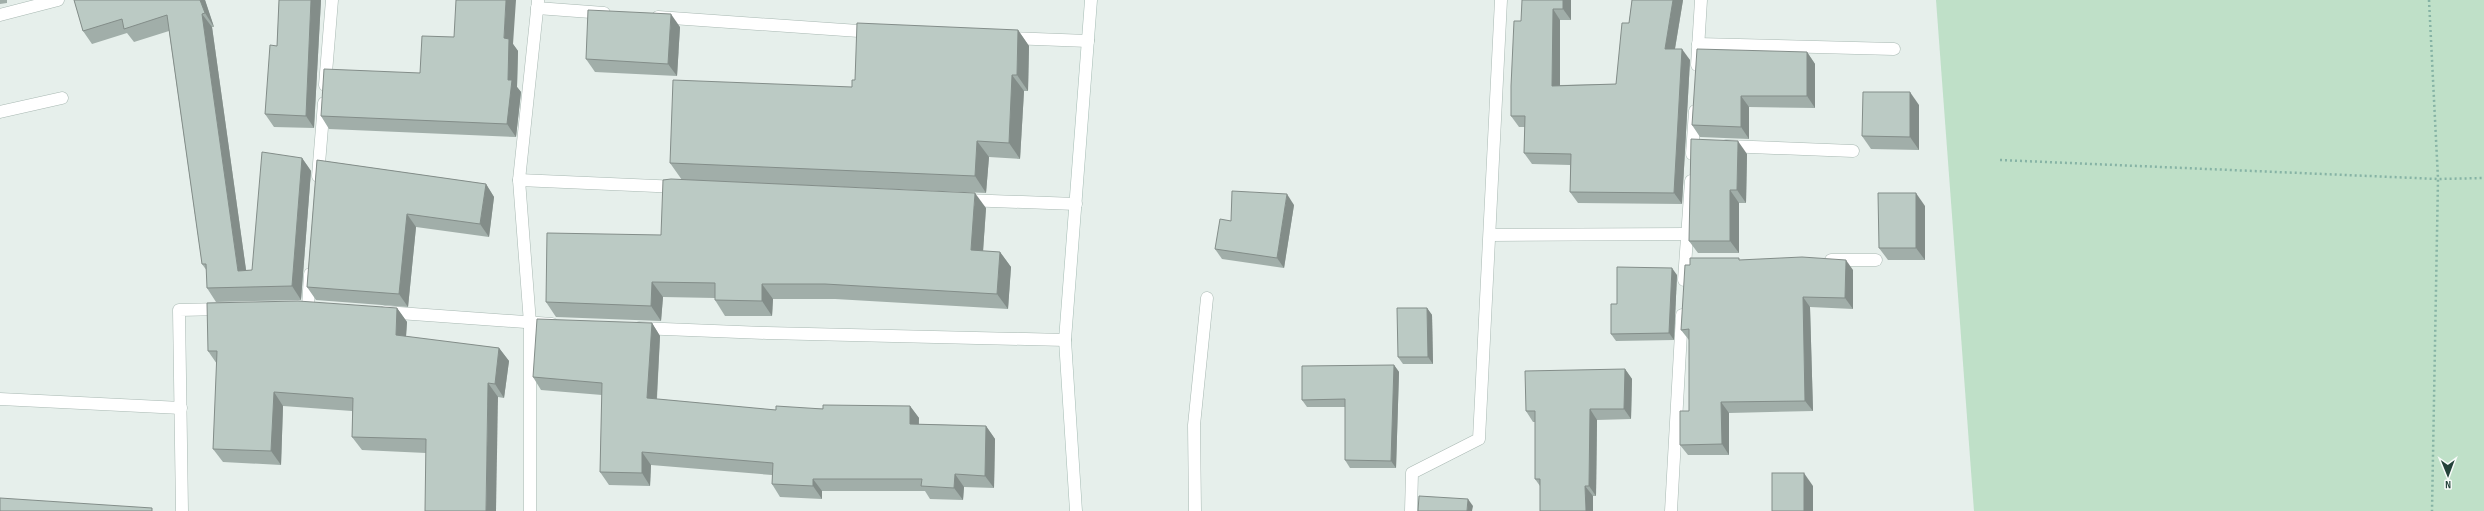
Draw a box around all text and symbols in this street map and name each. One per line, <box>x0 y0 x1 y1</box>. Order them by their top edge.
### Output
north arrow <box>2428 455 2468 495</box>
text: N <box>2445 478 2451 491</box>

